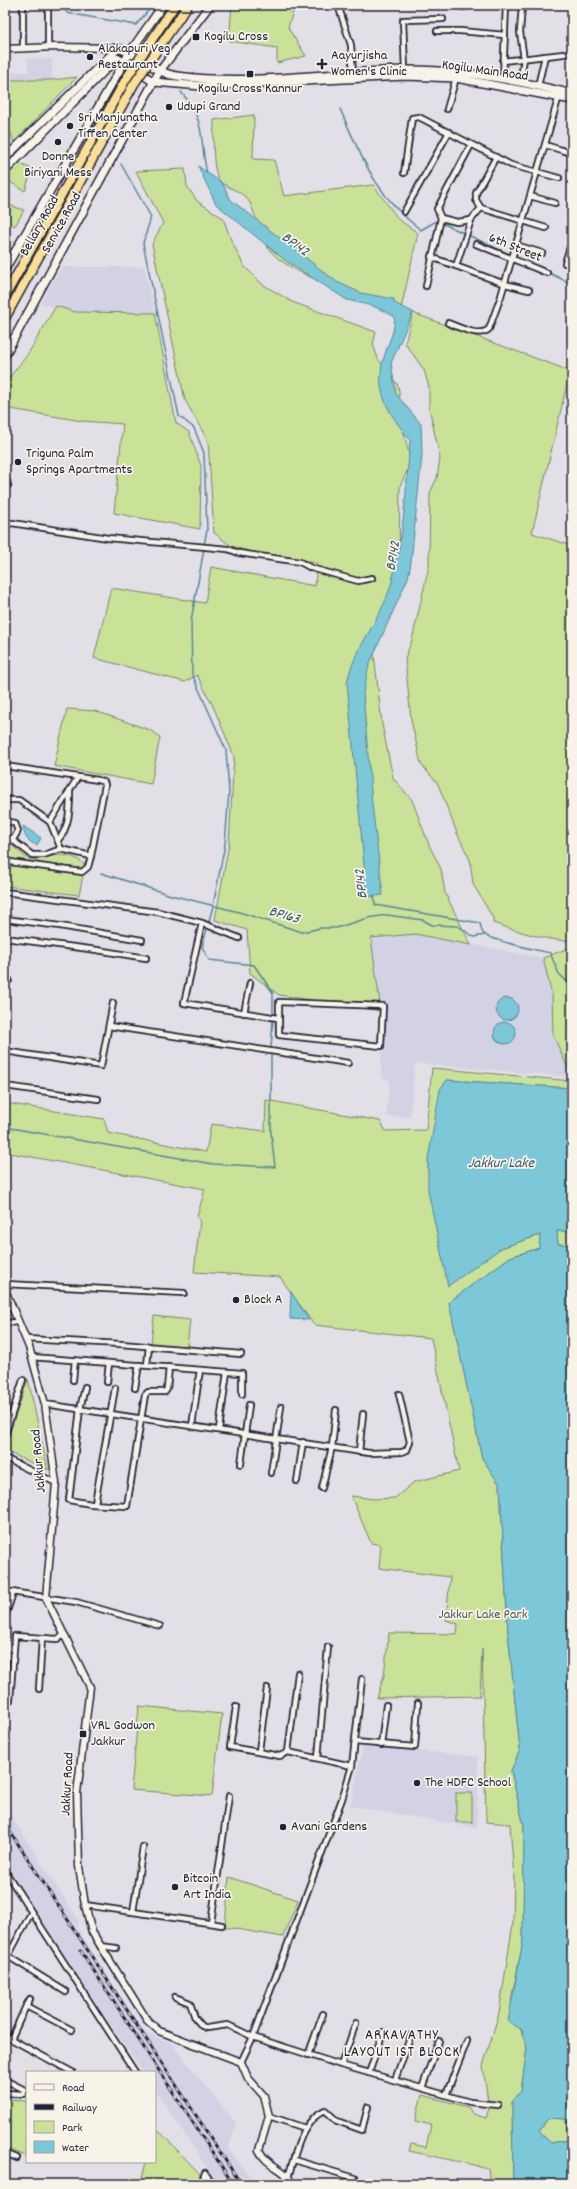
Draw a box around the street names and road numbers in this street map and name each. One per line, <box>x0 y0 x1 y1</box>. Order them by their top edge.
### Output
street label: Kogilu Main Road <box>440 55 530 87</box>
street label: Service Road <box>37 189 87 257</box>
street label: Bellary Road <box>15 192 65 260</box>
street label: 6th Street <box>485 228 545 268</box>
street label: Jakkur Road <box>26 1428 52 1494</box>
street label: Jakkur Road <box>56 1752 80 1816</box>

